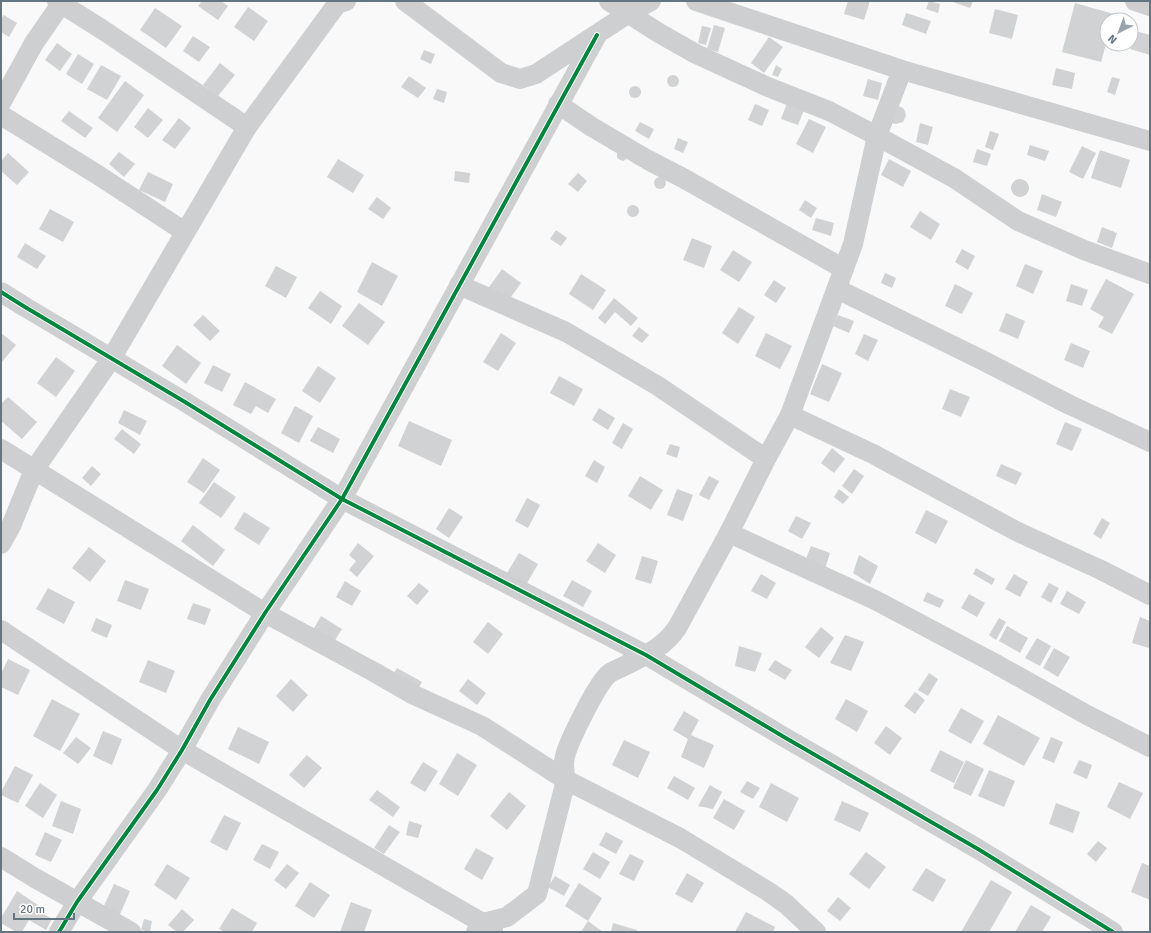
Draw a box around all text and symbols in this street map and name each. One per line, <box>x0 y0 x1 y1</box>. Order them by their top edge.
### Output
north arrow <box>1099 12 1139 52</box>
text: N <box>1105 32 1120 46</box>
scale bar <box>14 895 74 921</box>
text: 20 m <box>20 902 45 917</box>

